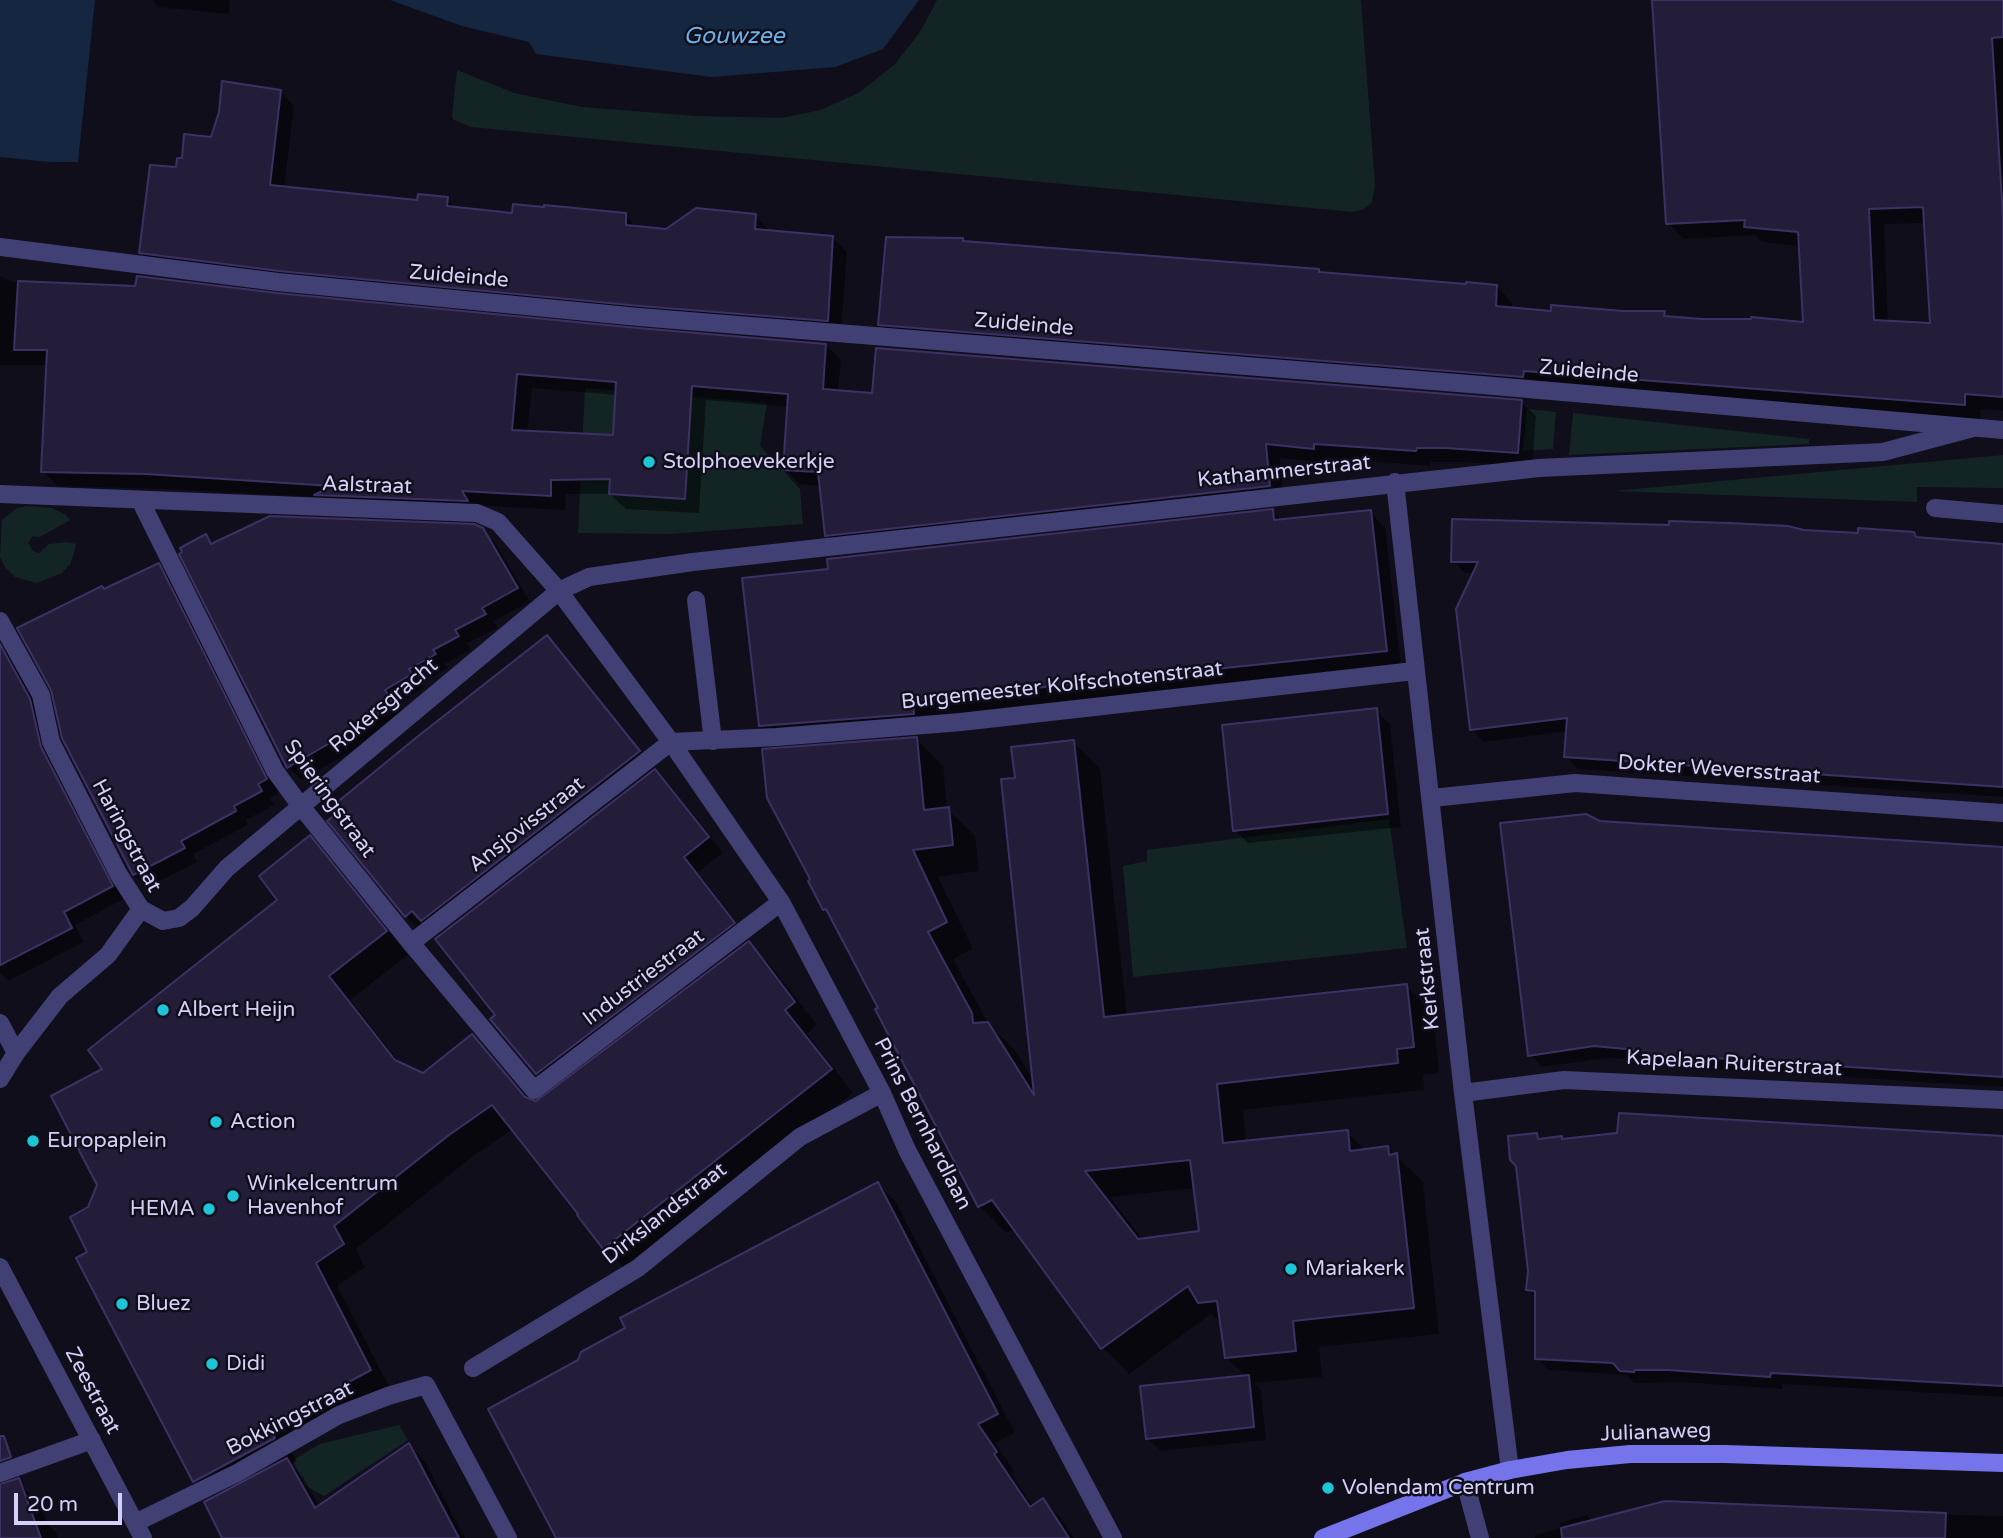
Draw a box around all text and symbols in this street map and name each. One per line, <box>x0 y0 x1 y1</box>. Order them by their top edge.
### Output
water label: Gouwzee <box>683 23 785 51</box>
street label: Zuideinde <box>408 260 510 294</box>
street label: Zuideinde <box>973 308 1075 342</box>
street label: Zuideinde <box>1538 355 1640 389</box>
place label: Stolphoevekerkje <box>663 449 835 475</box>
street label: Kathammerstraat <box>1196 450 1372 494</box>
marker: Stolphoevekerkje <box>641 454 657 470</box>
street label: Aalstraat <box>322 472 412 500</box>
street label: Rokersgracht <box>325 653 443 759</box>
street label: Burgemeester Kolfschotenstraat <box>900 657 1224 715</box>
street label: Spieringstraat <box>278 735 380 863</box>
street label: Dokter Weversstraat <box>1617 750 1821 790</box>
street label: Ansjovisstraat <box>464 772 590 878</box>
street label: Haringstraat <box>86 775 166 897</box>
street label: Industriestraat <box>578 924 710 1032</box>
street label: Kerkstraat <box>1410 927 1446 1031</box>
place label: Albert Heijn <box>177 997 295 1023</box>
marker: Albert Heijn <box>155 1002 171 1018</box>
street label: Prins Bernhardlaan <box>868 1034 976 1214</box>
street label: Kapelaan Ruiterstraat <box>1625 1046 1843 1082</box>
place label: Action <box>230 1109 295 1135</box>
marker: Action <box>208 1114 224 1130</box>
place label: Europaplein <box>47 1128 167 1154</box>
marker: Europaplein <box>25 1133 41 1149</box>
street label: Dirkslandstraat <box>598 1158 732 1270</box>
place label: Winkelcentrum Havenhof <box>247 1171 398 1221</box>
marker: Winkelcentrum Havenhof <box>225 1188 241 1204</box>
place label: HEMA <box>130 1196 195 1222</box>
marker: HEMA <box>201 1201 217 1217</box>
place label: Mariakerk <box>1305 1256 1405 1282</box>
marker: Mariakerk <box>1283 1261 1299 1277</box>
place label: Bluez <box>136 1291 191 1317</box>
marker: Bluez <box>114 1296 130 1312</box>
street label: Zeestraat <box>59 1343 125 1439</box>
place label: Didi <box>226 1351 265 1377</box>
marker: Didi <box>204 1356 220 1372</box>
street label: Bokkingstraat <box>222 1376 358 1462</box>
street label: Julianaweg <box>1600 1418 1712 1448</box>
place label: Volendam Centrum <box>1342 1475 1535 1501</box>
scale bar <box>18 1478 126 1522</box>
marker: Volendam Centrum <box>1320 1480 1336 1496</box>
text: 20 m <box>27 1492 78 1517</box>

